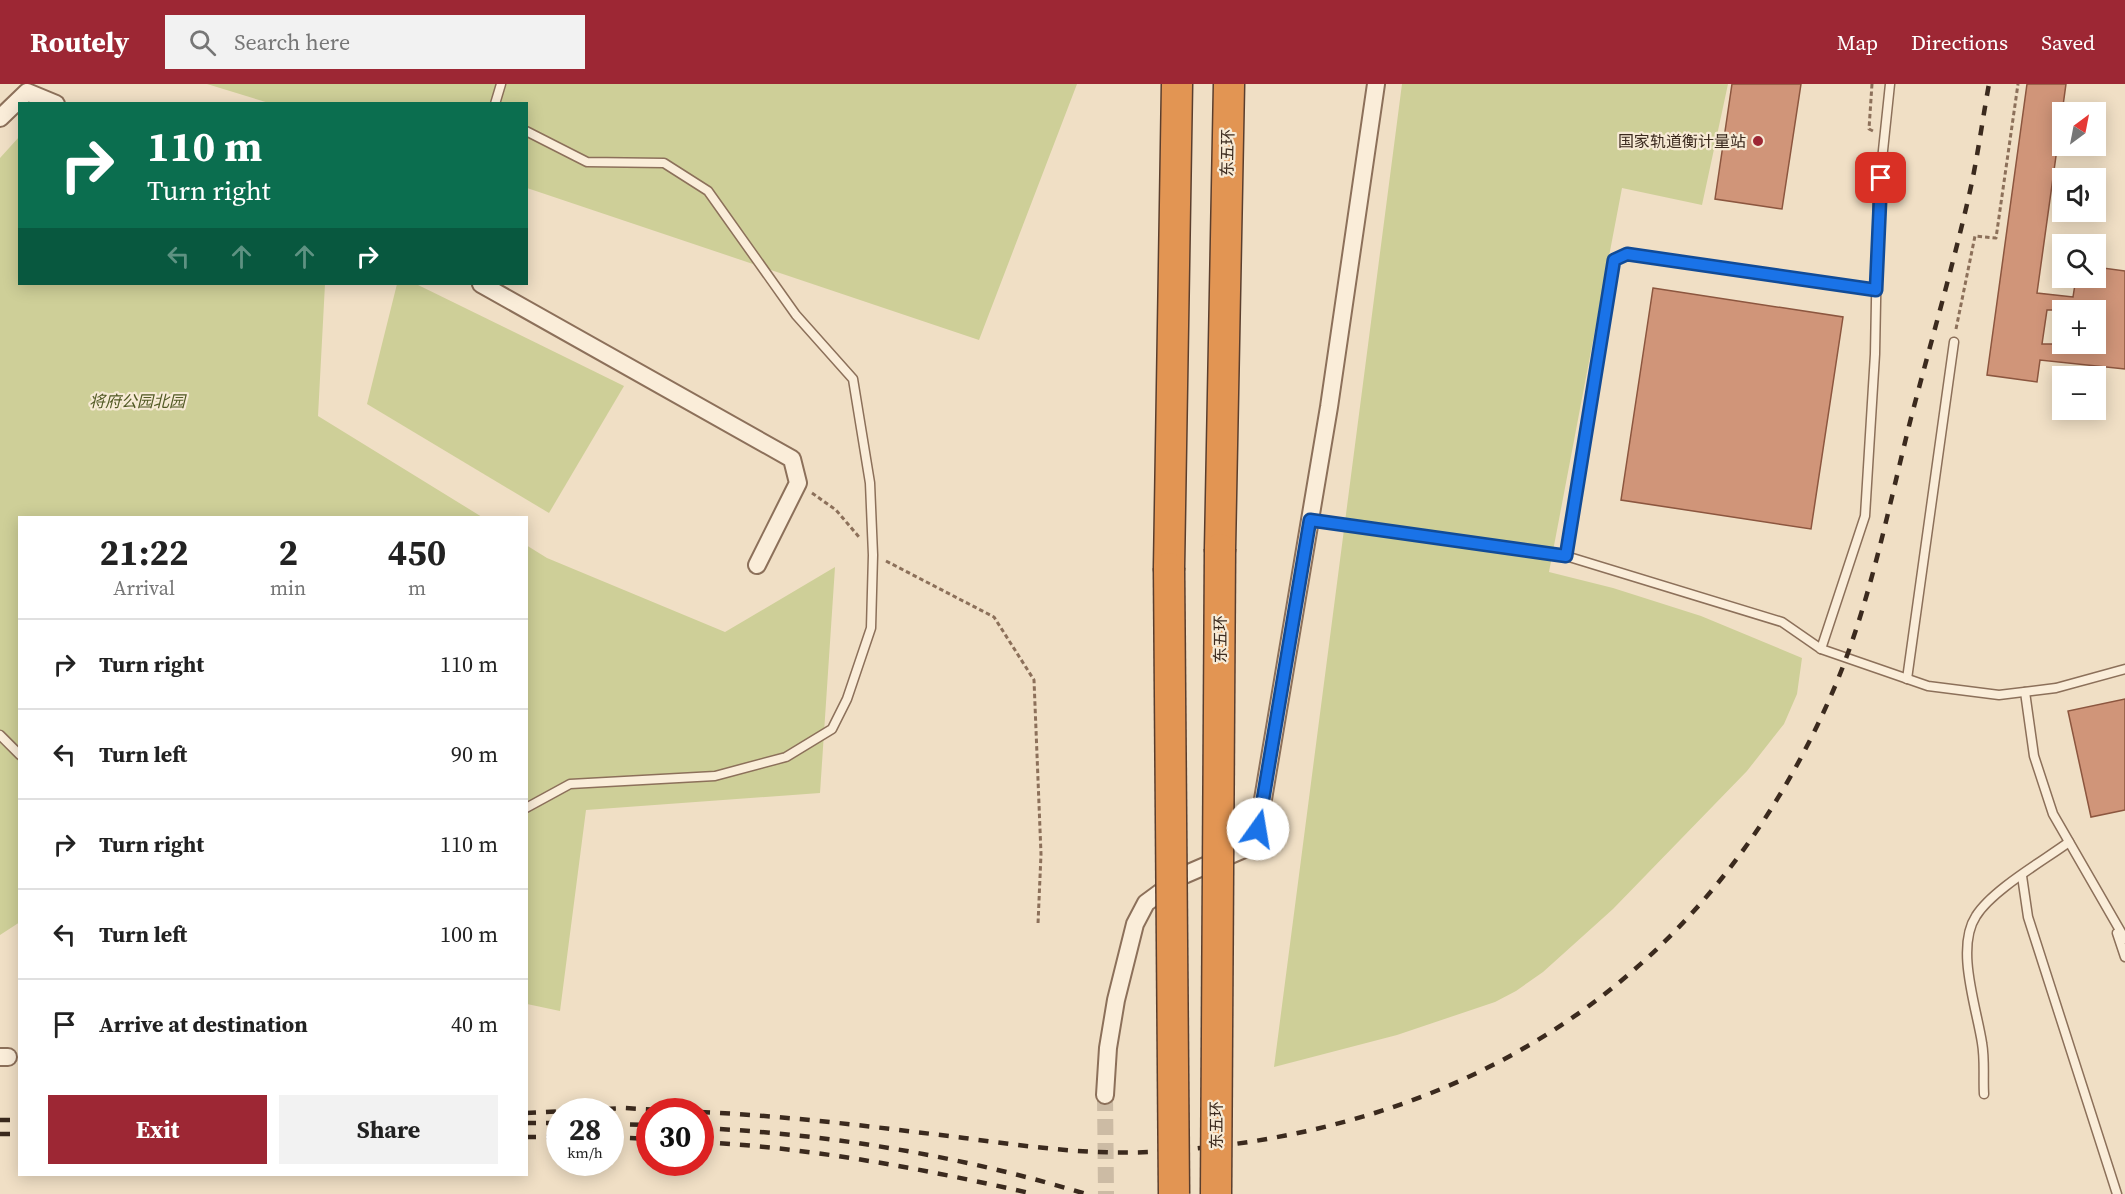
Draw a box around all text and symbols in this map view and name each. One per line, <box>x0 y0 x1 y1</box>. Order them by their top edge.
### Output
search box <box>165 15 585 69</box>
text: Routely <box>30 23 129 61</box>
icon: search <box>186 26 219 59</box>
text: Search here <box>234 27 350 57</box>
text: Map <box>1837 28 1878 57</box>
text: Directions <box>1911 28 2008 57</box>
text: Saved <box>2041 28 2095 57</box>
north arrow <box>2052 102 2106 156</box>
map controls <box>2052 102 2106 420</box>
text: 110 m <box>147 117 262 175</box>
icon: right <box>48 126 126 204</box>
street label: 东五环 <box>1216 129 1238 177</box>
place label: 国家轨道衡计量站 <box>1618 130 1746 152</box>
marker: 国家轨道衡计量站 <box>1751 134 1765 148</box>
pin <box>1855 152 1906 203</box>
icon: arrive <box>1864 161 1897 194</box>
button: sound <box>2052 168 2106 222</box>
text: Turn right <box>147 172 271 209</box>
button: search <box>2052 234 2106 288</box>
icon: left <box>162 240 195 273</box>
icon: ahead <box>225 240 258 273</box>
icon: ahead <box>288 240 321 273</box>
icon: right <box>351 240 384 273</box>
button: + <box>2052 300 2106 354</box>
button: − <box>2052 366 2106 420</box>
park label: 将府公园北园 <box>89 390 187 412</box>
text: 21:22 <box>100 528 188 577</box>
text: 2 <box>278 528 298 577</box>
text: 450 <box>388 528 446 577</box>
text: Arrival <box>113 574 175 602</box>
text: min <box>270 574 306 602</box>
text: m <box>408 574 426 602</box>
street label: 东五环 <box>1209 615 1231 663</box>
icon: right <box>48 648 81 681</box>
text: Turn right <box>99 649 204 679</box>
text: 110 m <box>440 649 498 679</box>
icon: left <box>48 738 81 771</box>
text: Turn left <box>99 739 187 769</box>
text: 90 m <box>451 739 498 769</box>
position arrow <box>1226 797 1290 861</box>
icon: right <box>48 828 81 861</box>
text: Turn right <box>99 829 204 859</box>
text: 110 m <box>440 829 498 859</box>
icon: left <box>48 918 81 951</box>
text: Turn left <box>99 919 187 949</box>
text: 100 m <box>440 919 498 949</box>
icon: arrive <box>48 1008 81 1041</box>
text: Arrive at destination <box>99 1009 308 1039</box>
text: 40 m <box>451 1009 498 1039</box>
button: Exit <box>48 1095 267 1164</box>
button: Share <box>279 1095 498 1164</box>
speed limit sign: 30 <box>636 1098 714 1176</box>
street label: 东五环 <box>1205 1101 1227 1149</box>
text: 28 <box>569 1109 601 1150</box>
text: km/h <box>567 1142 603 1163</box>

